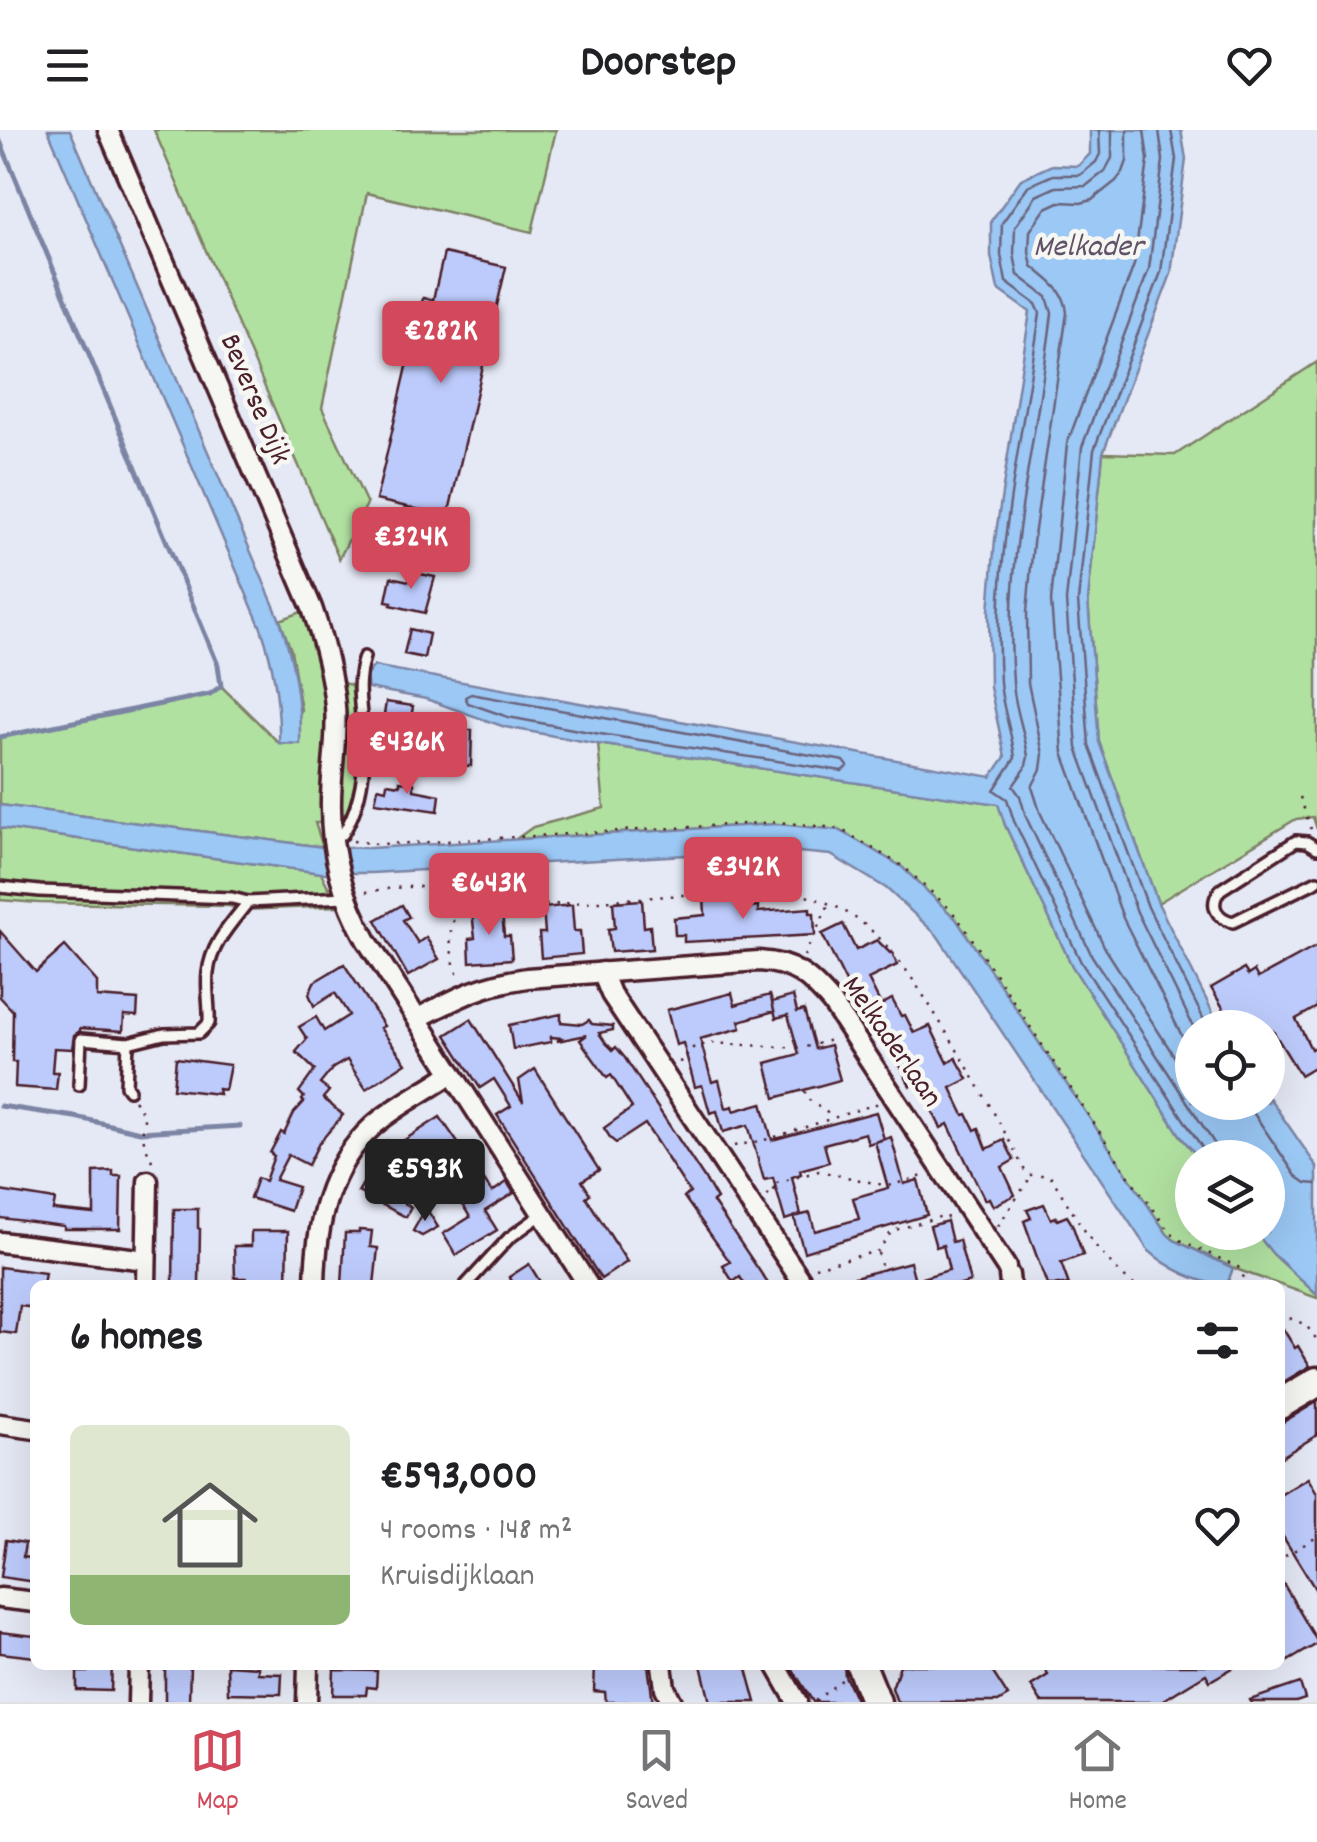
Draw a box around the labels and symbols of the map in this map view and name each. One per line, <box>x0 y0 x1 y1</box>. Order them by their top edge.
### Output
water label: Melkader <box>1033 226 1146 272</box>
pin: €282K <box>371 301 511 386</box>
street label: Beverse Dijk <box>206 328 300 472</box>
pin: €324K <box>341 507 481 592</box>
pin: €436K <box>337 712 477 797</box>
pin: €342K <box>673 837 813 922</box>
pin: €643K <box>419 853 559 938</box>
street label: Melkaderlaan <box>829 968 951 1118</box>
pin: €593K <box>355 1139 495 1224</box>

